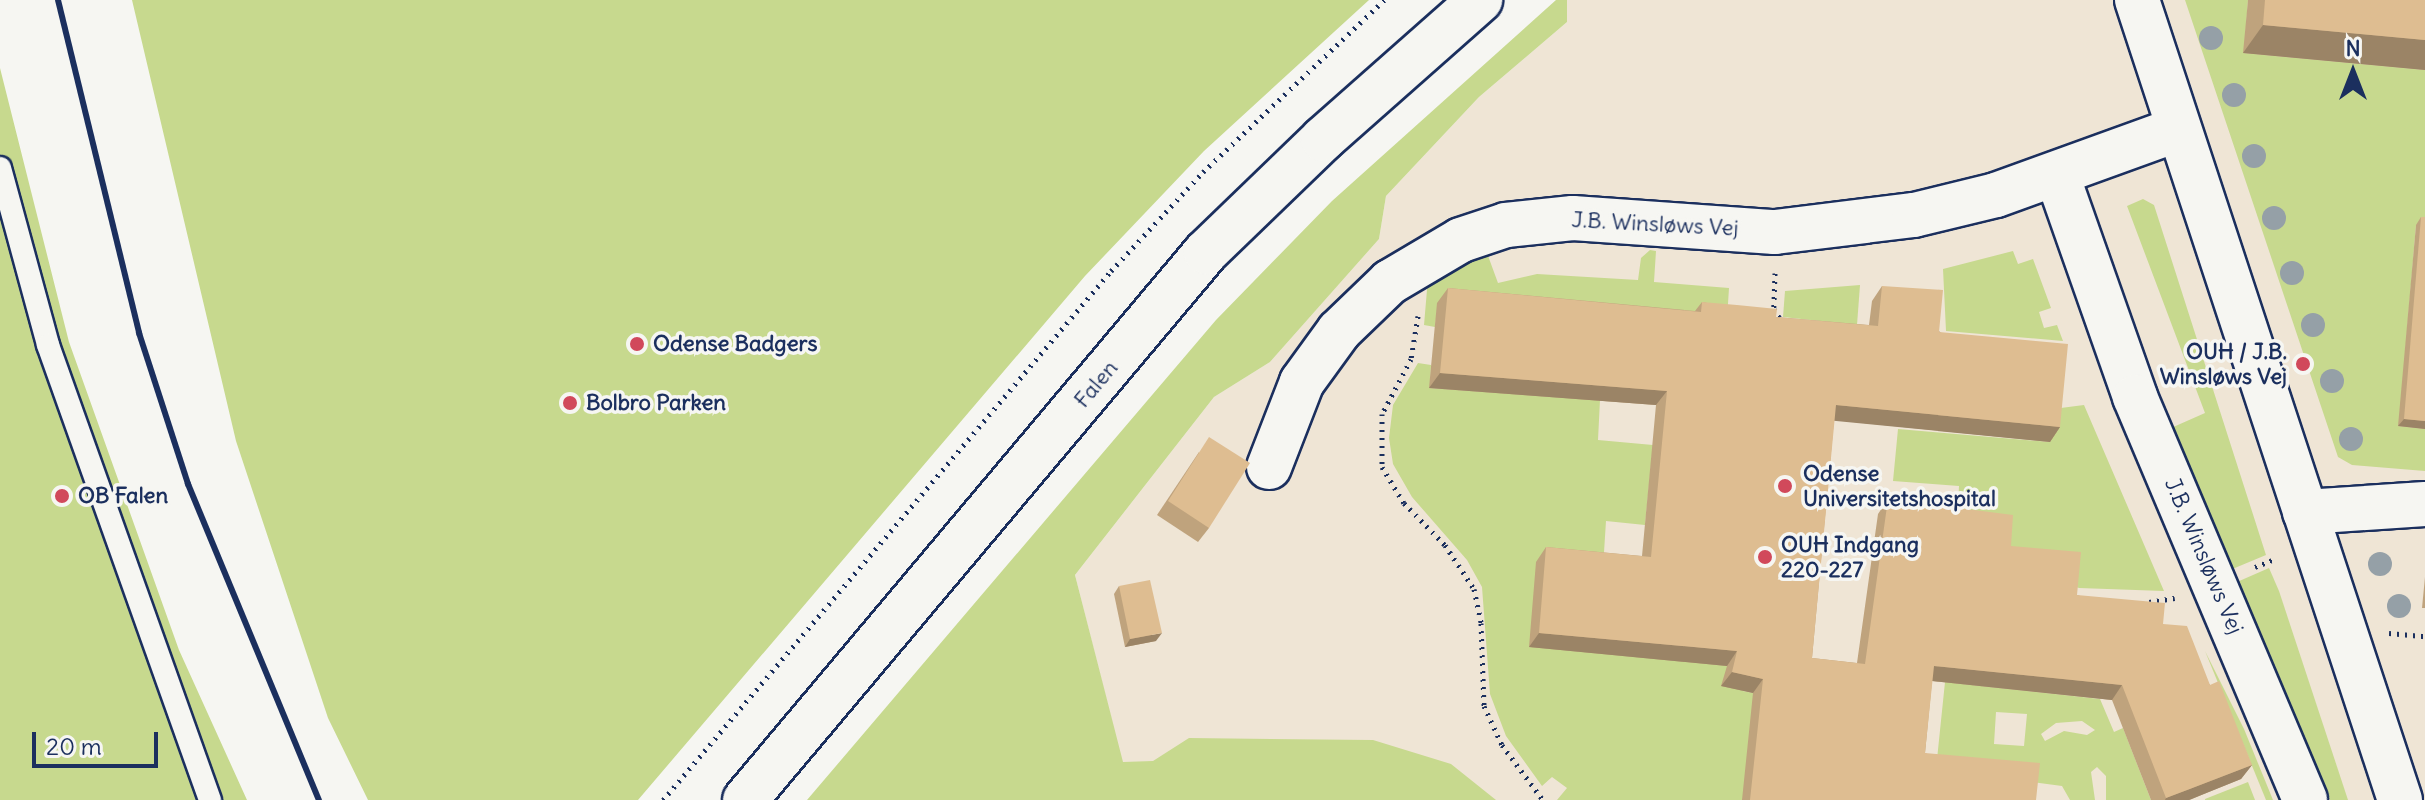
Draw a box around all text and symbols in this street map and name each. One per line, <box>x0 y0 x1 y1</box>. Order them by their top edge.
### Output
north arrow <box>2313 32 2393 112</box>
text: N <box>2345 34 2361 62</box>
street label: J.B. Winsløws Vej <box>1571 206 1739 242</box>
place label: Odense Badgers <box>653 331 817 357</box>
marker: Odense Badgers <box>628 335 646 353</box>
place label: OUH / J.B. Winsløws Vej <box>2160 338 2287 390</box>
street label: Falen <box>1069 355 1123 413</box>
marker: OUH / J.B. Winsløws Vej <box>2294 355 2312 373</box>
place label: Bolbro Parken <box>586 390 726 416</box>
marker: Bolbro Parken <box>561 394 579 412</box>
place label: Odense Universitetshospital <box>1803 460 1996 512</box>
street label: J.B. Winsløws Vej <box>2159 474 2249 638</box>
marker: Odense Universitetshospital <box>1774 475 1796 497</box>
place label: OB Falen <box>78 483 168 509</box>
marker: OB Falen <box>53 487 71 505</box>
place label: OUH Indgang 220-227 <box>1781 531 1919 582</box>
marker: OUH Indgang 220-227 <box>1756 548 1774 566</box>
scale bar <box>36 716 162 766</box>
text: 20 m <box>46 731 102 761</box>

